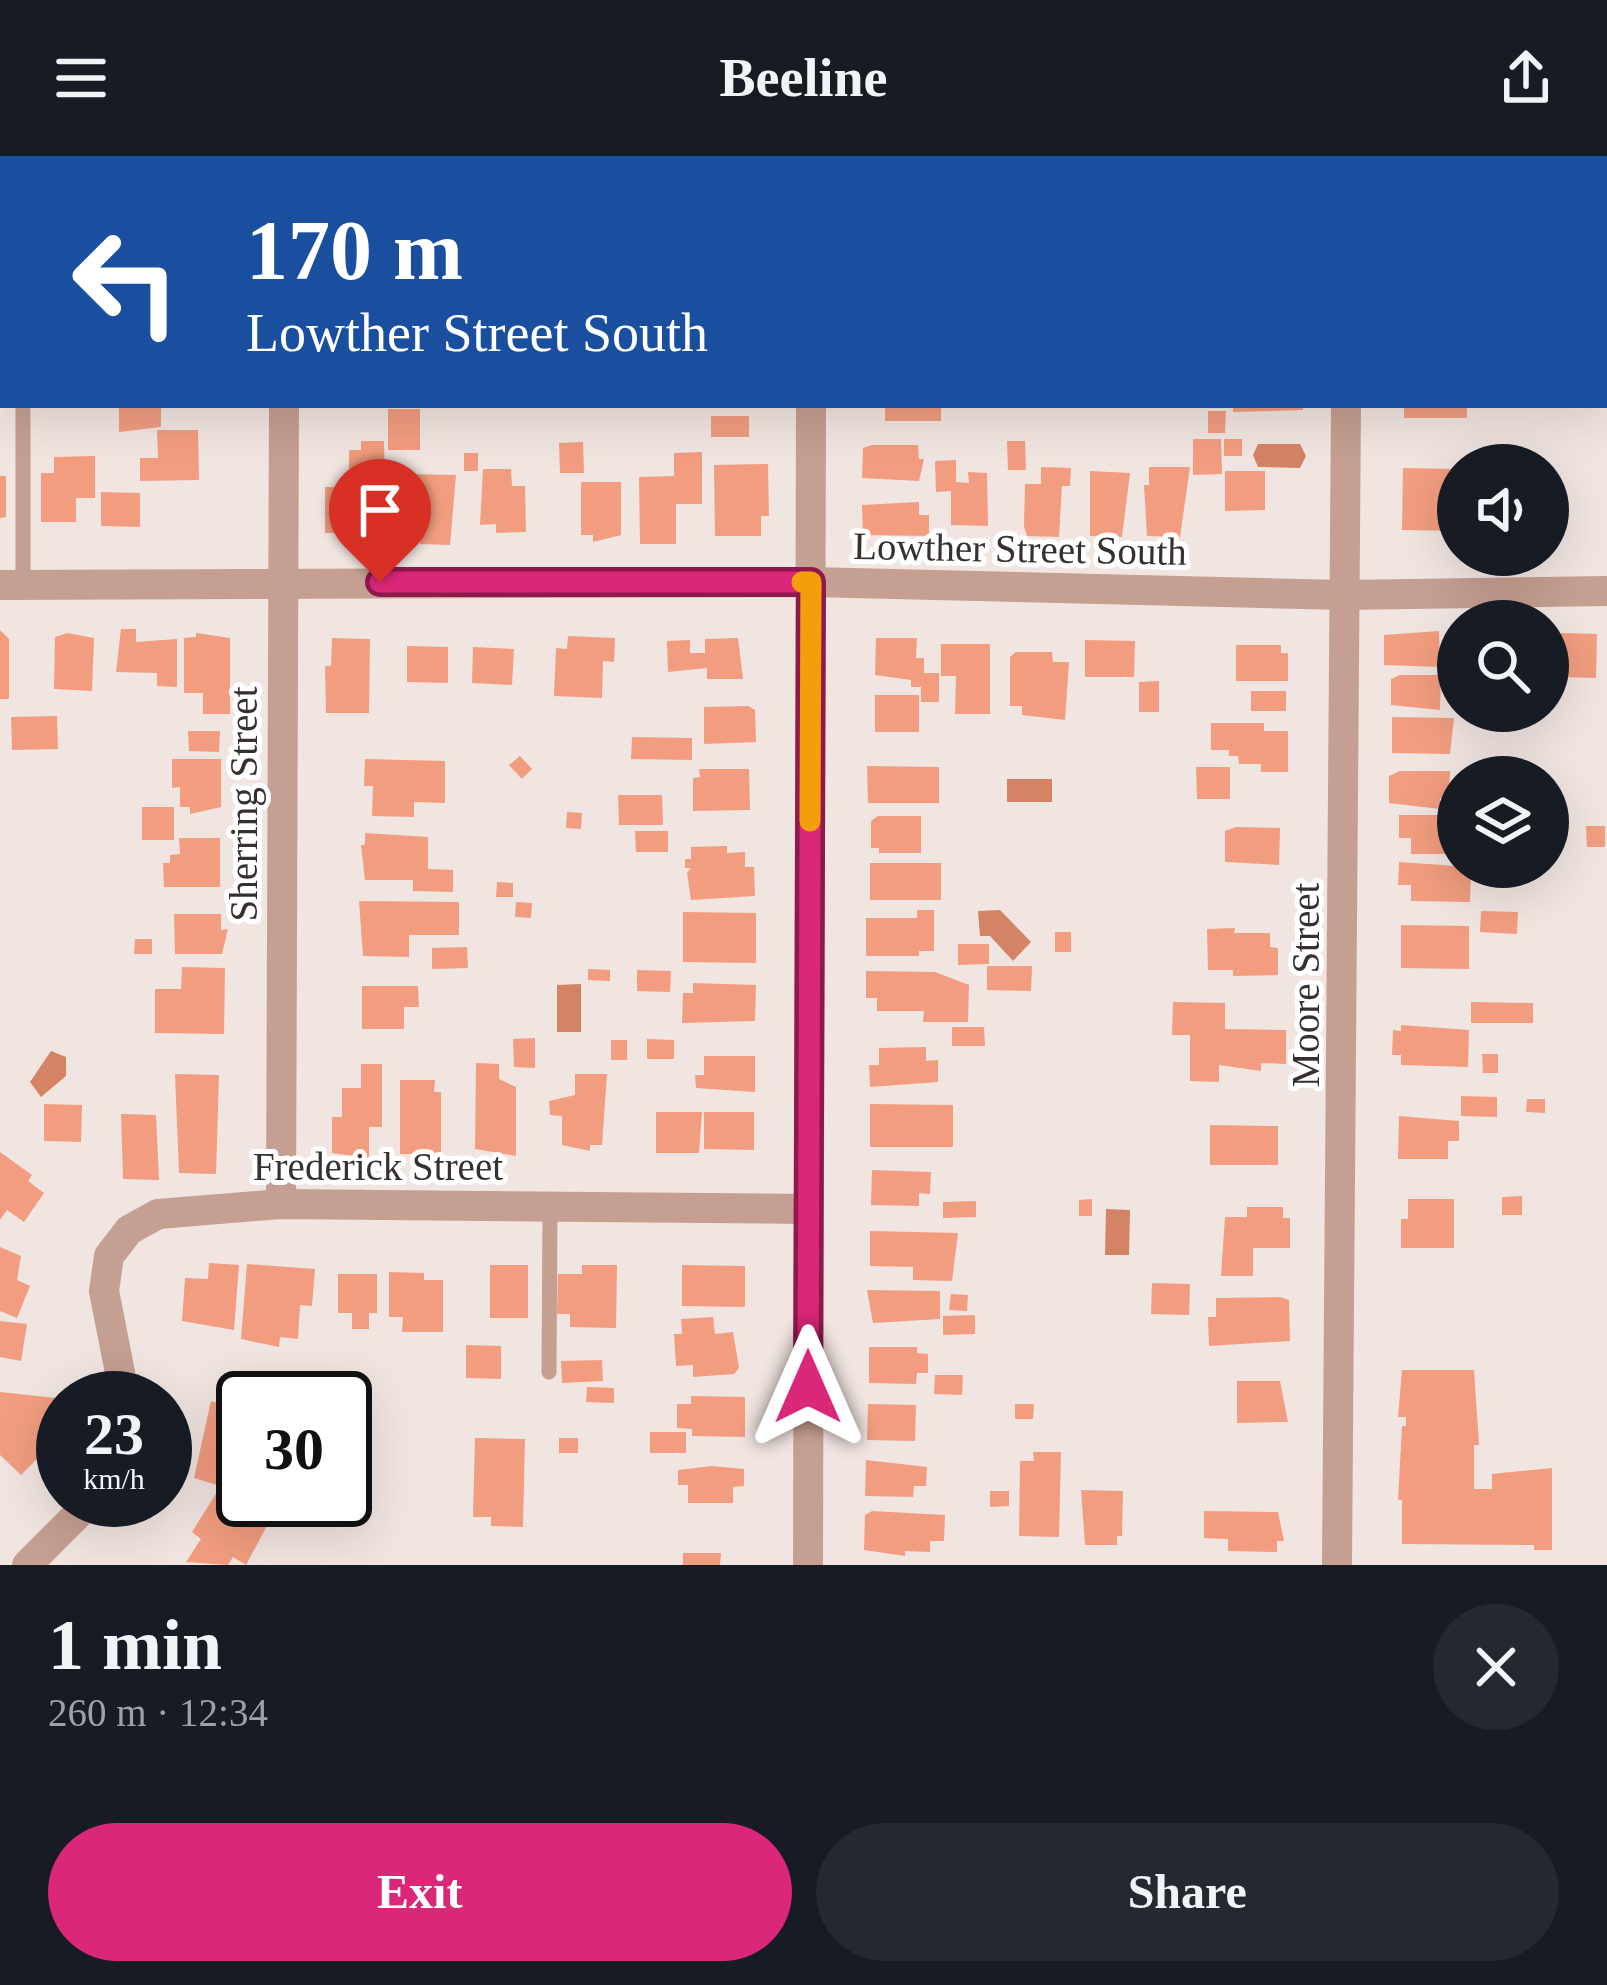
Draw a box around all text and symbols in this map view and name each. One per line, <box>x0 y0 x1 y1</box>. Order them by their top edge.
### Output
icon: menu <box>48 45 114 111</box>
icon: share <box>1493 45 1559 111</box>
text: Beeline <box>720 48 887 108</box>
icon: left <box>48 204 204 360</box>
text: 170 m <box>246 204 463 297</box>
text: Lowther Street South <box>246 303 708 363</box>
map controls <box>1437 444 1569 888</box>
button: sound <box>1437 444 1569 576</box>
pin <box>329 459 431 582</box>
icon: arrive <box>347 477 413 543</box>
street label: Lowther Street South <box>853 524 1187 573</box>
button: search <box>1437 600 1569 732</box>
street label: Sherring Street <box>222 686 266 922</box>
button: layers <box>1437 756 1569 888</box>
street label: Moore Street <box>1284 882 1327 1087</box>
street label: Frederick Street <box>253 1145 503 1188</box>
position arrow <box>745 1324 871 1450</box>
speed limit sign: 30 <box>216 1371 372 1527</box>
text: 23 <box>84 1401 144 1467</box>
text: km/h <box>83 1462 145 1495</box>
button: close <box>1433 1604 1559 1730</box>
text: 1 min <box>48 1605 222 1685</box>
text: 260 m · 12:34 <box>48 1691 268 1734</box>
button: Exit <box>48 1823 792 1961</box>
button: Share <box>816 1823 1559 1961</box>

